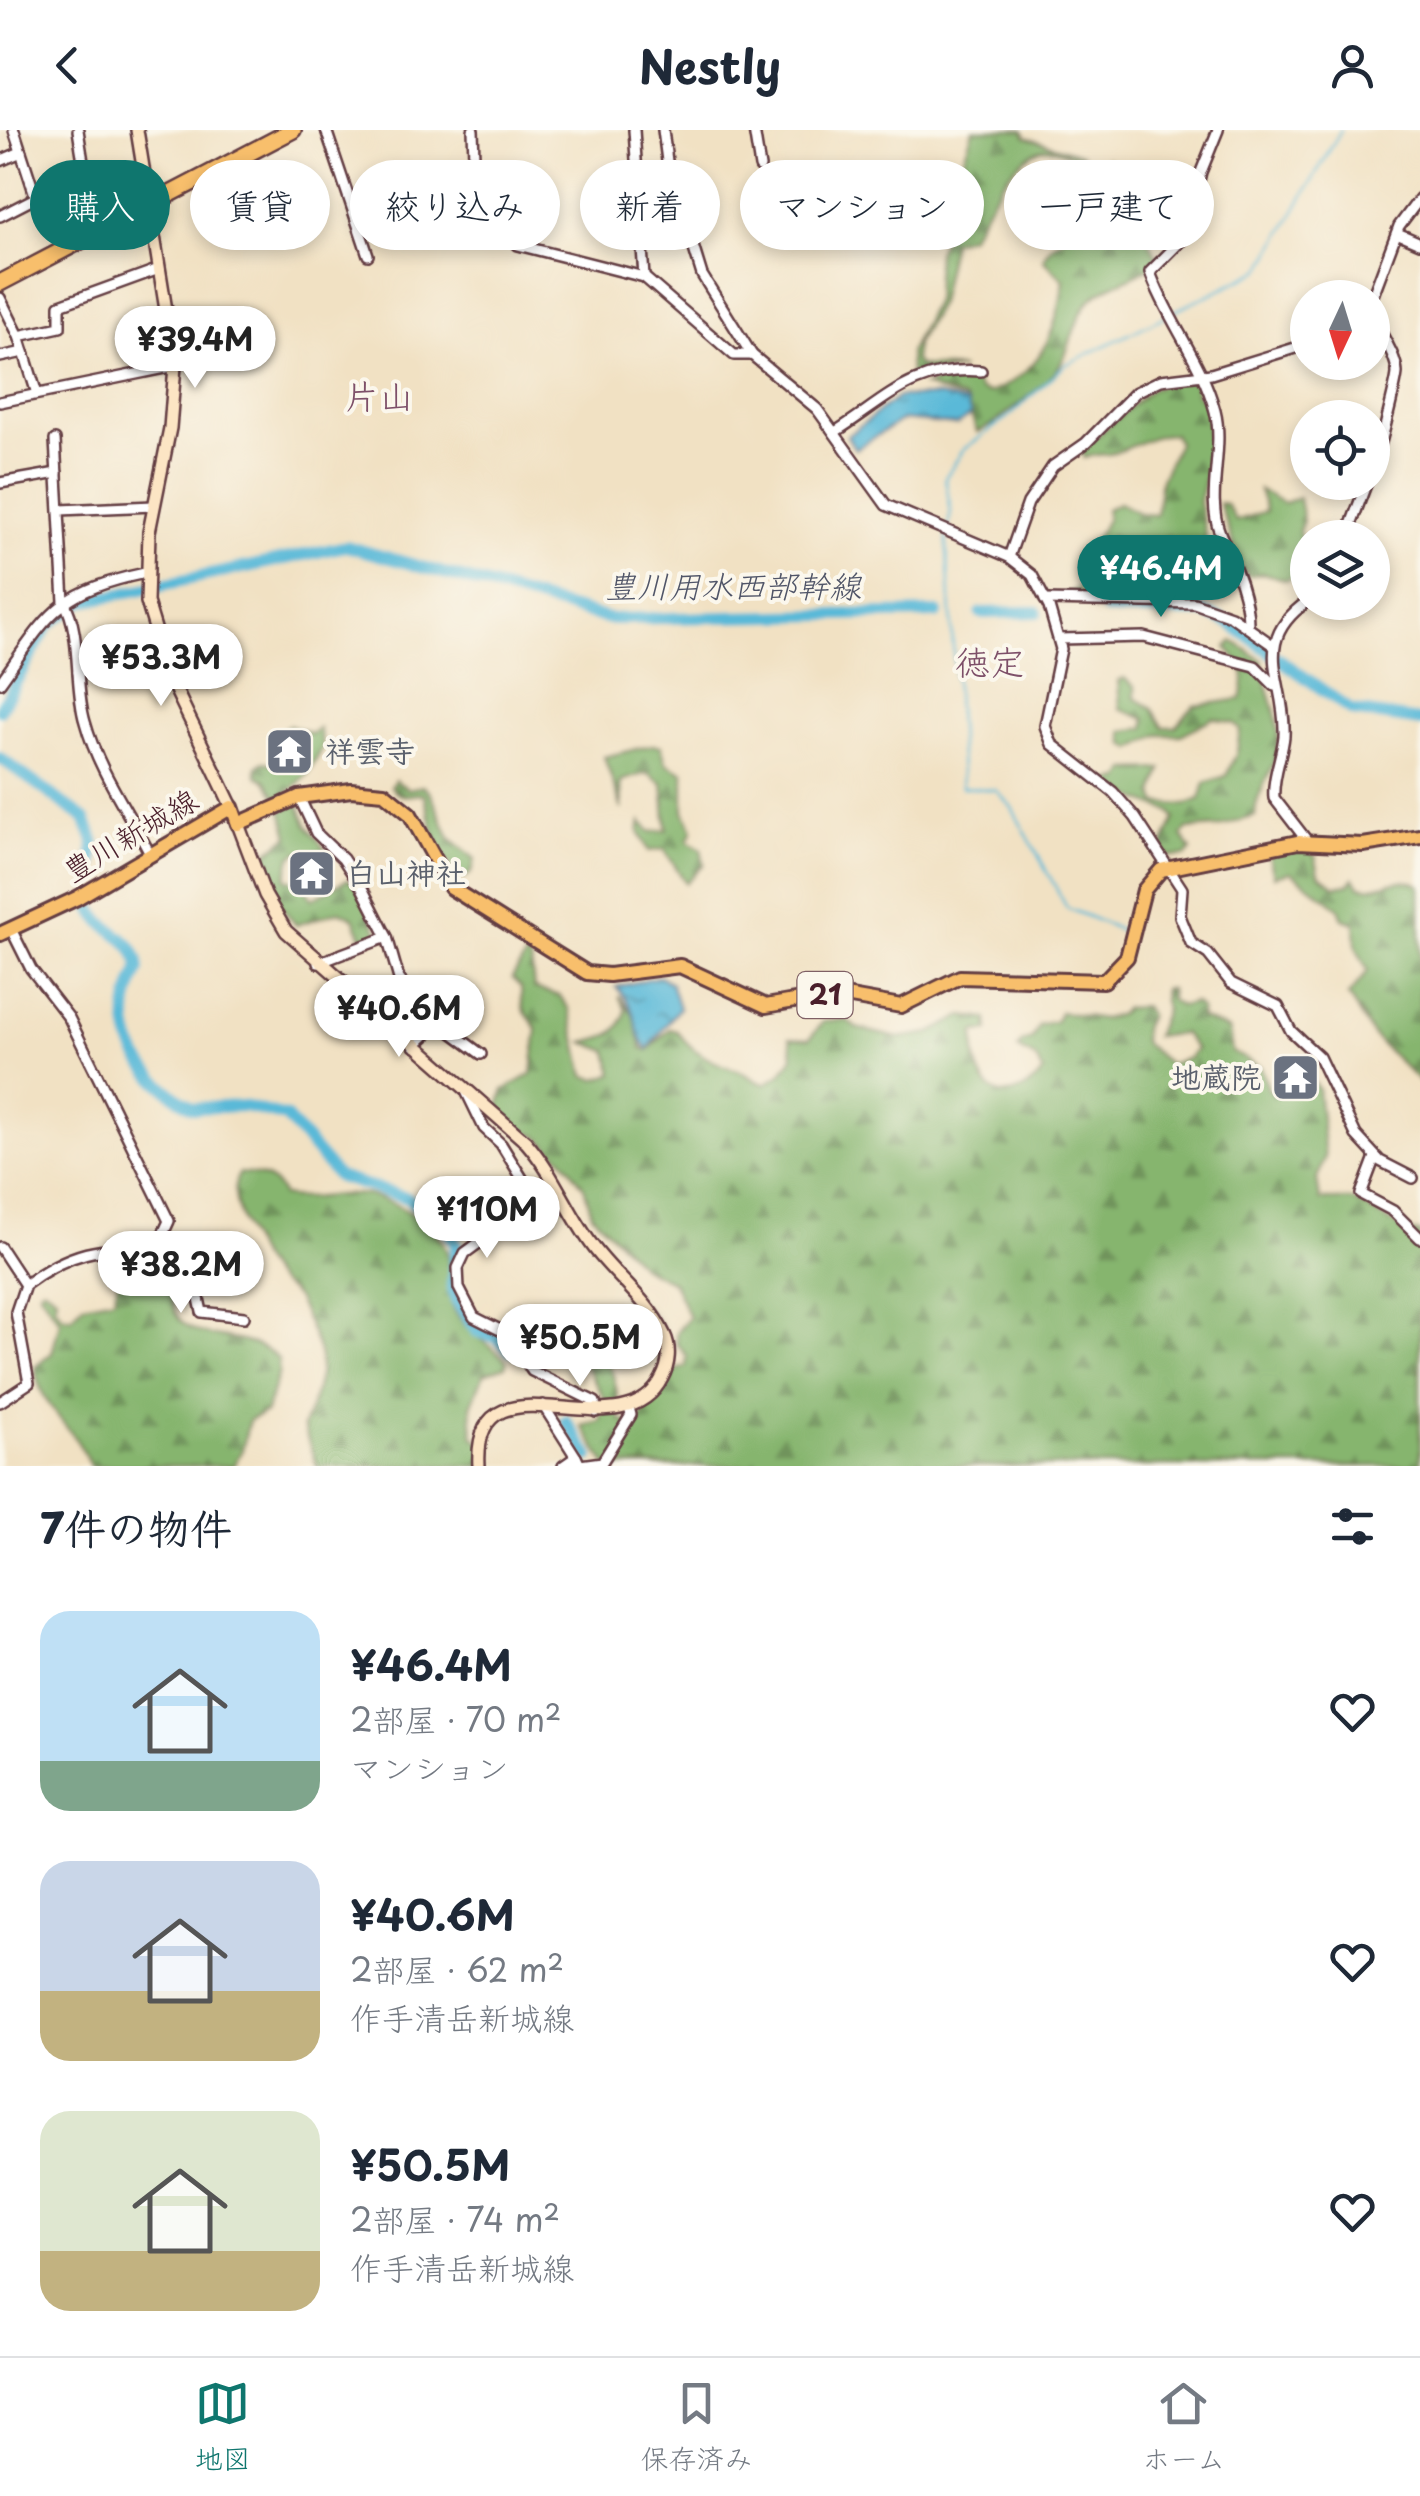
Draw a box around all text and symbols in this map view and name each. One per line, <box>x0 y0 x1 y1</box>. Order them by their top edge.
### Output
text: Nestly <box>639 31 781 99</box>
icon: back <box>40 38 95 93</box>
icon: person <box>1325 38 1380 93</box>
chip: 購入 <box>30 160 170 250</box>
chip: 賃貸 <box>190 160 330 250</box>
chip: 絞り込み <box>350 160 560 250</box>
chip: 新着 <box>580 160 720 250</box>
chip: マンション <box>740 160 984 250</box>
chip: 一戸建て <box>1004 160 1214 250</box>
north arrow <box>1290 280 1390 380</box>
map controls <box>1290 280 1390 620</box>
pin: ¥39.4M <box>114 306 276 391</box>
text: ¥39.4M <box>137 314 253 362</box>
district label: 片山 <box>344 368 414 421</box>
button: locate <box>1290 400 1390 500</box>
button: layers <box>1290 520 1390 620</box>
pin: ¥46.4M <box>1080 535 1242 620</box>
text: ¥46.4M <box>1099 543 1223 591</box>
water label: 豊川用水西部幹線 <box>605 561 863 609</box>
pin: ¥53.3M <box>80 624 242 709</box>
text: ¥53.3M <box>101 632 221 680</box>
district label: 徳定 <box>955 634 1025 687</box>
temple icon: 祥雲寺 <box>264 726 316 778</box>
place label: 祥雲寺 <box>325 727 415 772</box>
street label: 豊川新城線 <box>54 776 206 892</box>
temple icon: 白山神社 <box>285 848 337 900</box>
place label: 白山神社 <box>346 849 466 894</box>
road number: 21 <box>798 972 852 1018</box>
pin: ¥40.6M <box>318 975 480 1060</box>
text: ¥40.6M <box>336 983 462 1031</box>
temple icon: 地蔵院 <box>1270 1052 1322 1104</box>
place label: 地蔵院 <box>1171 1053 1261 1098</box>
pin: ¥110M <box>417 1176 557 1261</box>
text: ¥110M <box>436 1184 538 1232</box>
pin: ¥38.2M <box>100 1231 262 1316</box>
text: ¥38.2M <box>120 1239 242 1287</box>
pin: ¥50.5M <box>499 1304 661 1389</box>
text: ¥50.5M <box>519 1312 641 1360</box>
text: 7件の物件 <box>40 1495 232 1558</box>
icon: filters <box>1325 1499 1380 1554</box>
text: ¥46.4M <box>350 1632 512 1695</box>
icon: home <box>120 1651 240 1771</box>
icon: heart <box>1325 1684 1380 1739</box>
text: 2部屋 · 70 m² <box>350 1695 562 1743</box>
text: マンション <box>350 1743 509 1791</box>
text: ¥40.6M <box>350 1882 515 1945</box>
icon: home <box>120 1901 240 2021</box>
icon: heart <box>1325 1934 1380 1989</box>
text: 2部屋 · 62 m² <box>350 1945 564 1993</box>
text: 作手清岳新城線 <box>350 1993 574 2041</box>
text: ¥50.5M <box>350 2132 510 2195</box>
icon: home <box>120 2151 240 2271</box>
icon: heart <box>1325 2184 1380 2239</box>
text: 2部屋 · 74 m² <box>350 2195 560 2243</box>
text: 作手清岳新城線 <box>350 2243 574 2291</box>
tab: 地図 <box>195 2376 251 2479</box>
tab: 保存済み <box>641 2376 753 2479</box>
tab: ホーム <box>1142 2376 1225 2479</box>

